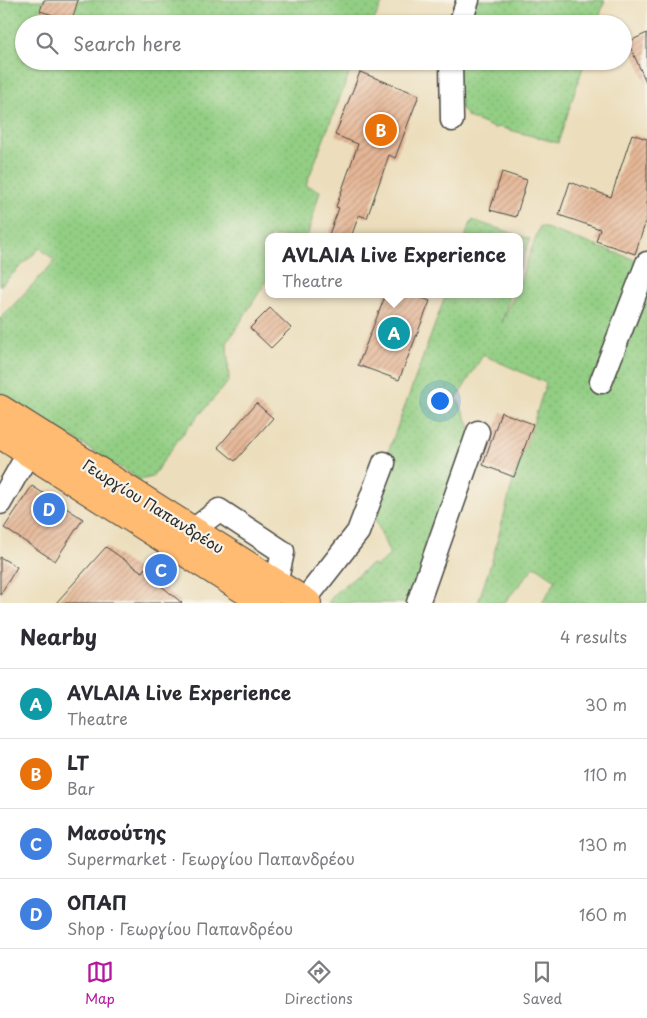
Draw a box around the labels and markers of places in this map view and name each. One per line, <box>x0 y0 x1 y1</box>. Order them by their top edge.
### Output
pin: B <box>365 111 397 149</box>
pin: A <box>378 314 410 352</box>
pin: D <box>33 490 65 528</box>
pin: C <box>145 551 177 589</box>

